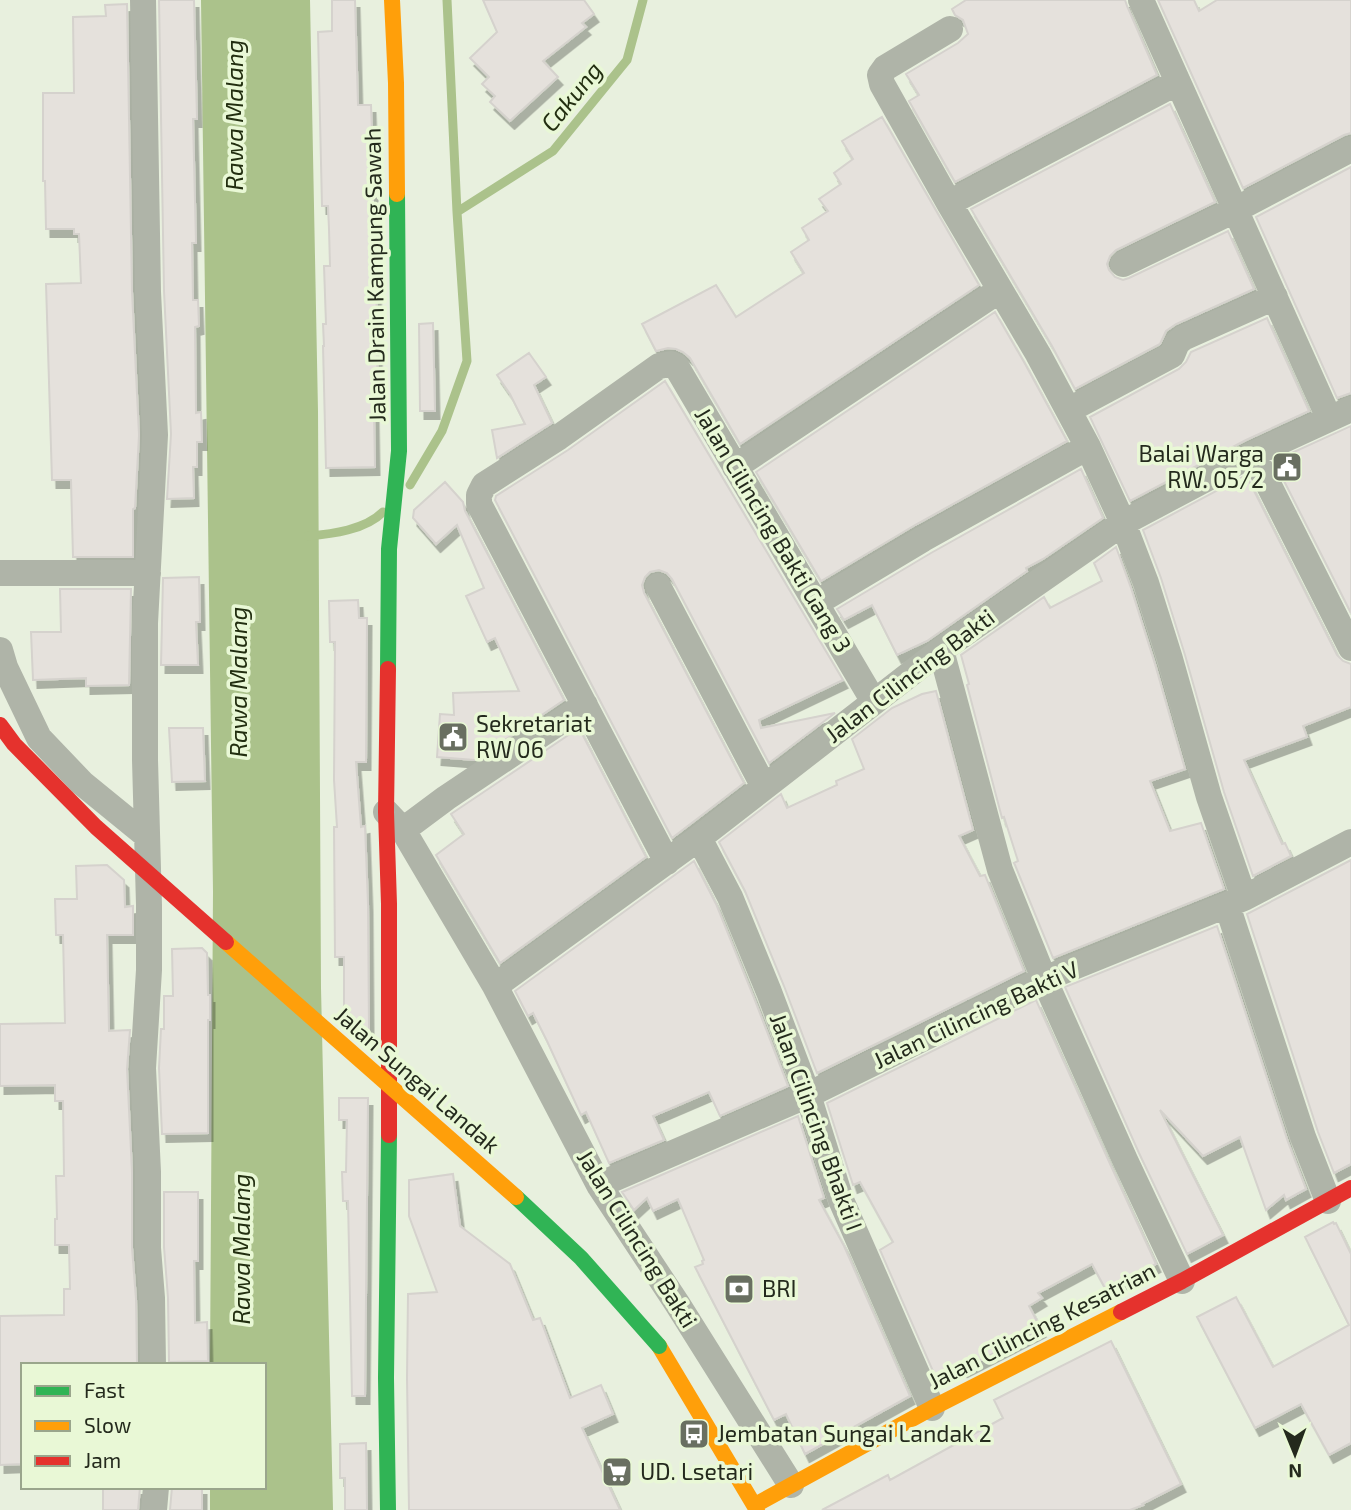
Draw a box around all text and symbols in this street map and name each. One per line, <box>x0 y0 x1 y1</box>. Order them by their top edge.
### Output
water label: Rawa Malang <box>219 39 248 191</box>
water label: Cakung <box>534 55 608 137</box>
street label: Jalan Drain Kampung Sawah <box>357 128 391 422</box>
street label: Jalan Cilincing Bakti Gang 3 <box>690 402 858 657</box>
place label: Balai Warga RW. 05/2 <box>1138 439 1264 493</box>
public building icon: Balai Warga RW. 05/2 <box>1270 450 1304 484</box>
street label: Jalan Cilincing Bakti <box>819 602 999 748</box>
water label: Rawa Malang <box>223 606 252 758</box>
place label: Sekretariat RW 06 <box>476 709 592 763</box>
public building icon: Sekretariat RW 06 <box>436 720 470 754</box>
street label: Jalan Cilincing Bakti V <box>869 954 1083 1074</box>
street label: Jalan Sungai Landak <box>329 1000 506 1159</box>
street label: Jalan Cilincing Bhakti I <box>765 1009 869 1234</box>
street label: Jalan Cilincing Bakti <box>572 1144 704 1333</box>
water label: Rawa Malang <box>226 1173 255 1325</box>
street label: Jalan Cilincing Kesatrian <box>923 1256 1160 1395</box>
bank icon: BRI <box>722 1272 756 1306</box>
place label: BRI <box>762 1274 797 1302</box>
legend <box>21 1363 266 1489</box>
text: Fast <box>84 1377 125 1402</box>
text: Slow <box>84 1412 131 1437</box>
bus stop icon: Jembatan Sungai Landak 2 <box>677 1417 711 1451</box>
place label: Jembatan Sungai Landak 2 <box>717 1419 992 1447</box>
north arrow <box>1260 1419 1330 1489</box>
text: Jam <box>84 1447 121 1472</box>
supermarket icon: UD. Lsetari <box>600 1455 634 1489</box>
place label: UD. Lsetari <box>640 1457 753 1485</box>
text: N <box>1288 1460 1302 1483</box>

